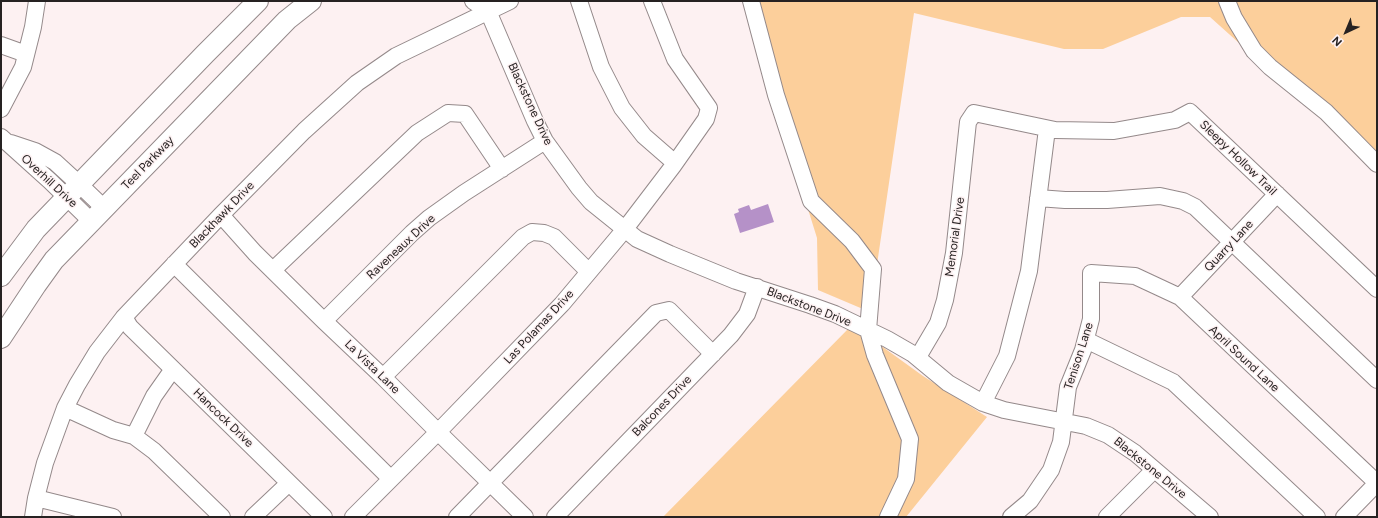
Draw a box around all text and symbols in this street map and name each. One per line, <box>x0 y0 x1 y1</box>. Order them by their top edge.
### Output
north arrow <box>1326 12 1366 52</box>
text: N <box>1330 33 1345 49</box>
street label: Blackstone Drive <box>505 60 555 148</box>
street label: Sleepy Hollow Trail <box>1197 118 1279 198</box>
street label: Teel Parkway <box>119 133 177 193</box>
street label: Overhill Drive <box>18 151 80 211</box>
street label: Blackhawk Drive <box>187 179 257 251</box>
street label: Memorial Drive <box>942 196 968 278</box>
street label: Raveneaux Drive <box>364 211 438 283</box>
street label: Quarry Lane <box>1202 217 1256 275</box>
street label: Blackstone Drive <box>765 284 853 330</box>
street label: Las Polamas Drive <box>501 287 577 367</box>
street label: Tenison Lane <box>1061 321 1097 391</box>
street label: April Sound Lane <box>1206 323 1282 395</box>
street label: La Vista Lane <box>341 337 403 397</box>
street label: Balcones Drive <box>629 373 695 439</box>
street label: Hancock Drive <box>190 386 256 450</box>
street label: Blackstone Drive <box>1111 434 1189 502</box>

